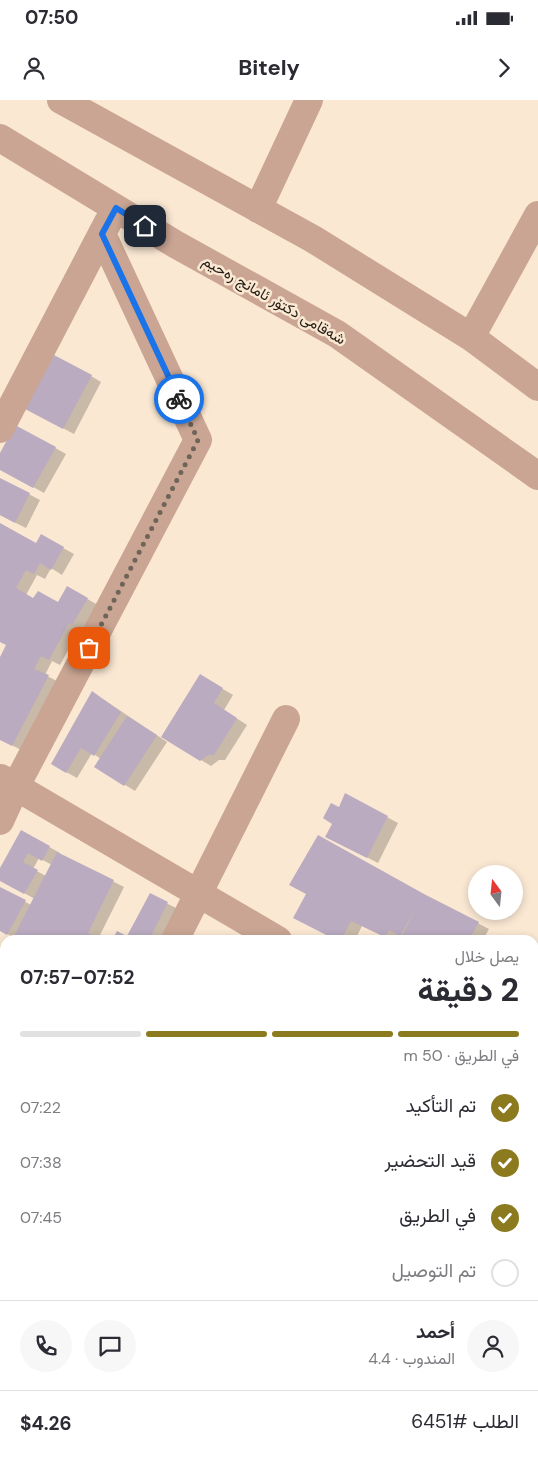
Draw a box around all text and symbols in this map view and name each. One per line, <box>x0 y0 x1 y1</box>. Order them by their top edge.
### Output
text: 07:50 <box>25 5 79 30</box>
text: Bitely <box>238 53 300 82</box>
icon: person <box>20 54 48 82</box>
icon: forward <box>490 54 518 82</box>
pin <box>124 205 166 247</box>
icon: home <box>131 212 159 240</box>
street label: شەقامی دکتۆر ئامانج رەحیم <box>198 251 349 350</box>
courier <box>154 374 204 424</box>
icon: bike <box>165 385 193 413</box>
pin <box>68 627 110 669</box>
icon: bag <box>75 634 103 662</box>
north arrow <box>468 865 522 920</box>
map controls <box>468 865 523 920</box>
text: يصل خلال <box>455 946 519 967</box>
text: 07:52–07:57 <box>20 965 134 990</box>
text: 2 دقيقة <box>418 969 519 1011</box>
text: في الطريق · 50 m <box>404 1045 519 1066</box>
text: تم التأكيد <box>406 1093 476 1118</box>
icon: check <box>491 1094 519 1122</box>
text: 07:22 <box>20 1097 61 1118</box>
text: قيد التحضير <box>384 1148 476 1173</box>
icon: check <box>491 1149 519 1177</box>
text: 07:38 <box>20 1152 62 1173</box>
text: في الطريق <box>399 1203 476 1228</box>
icon: check <box>491 1204 519 1232</box>
text: 07:45 <box>20 1207 62 1228</box>
text: تم التوصيل <box>392 1258 476 1283</box>
text: أحمد <box>416 1319 455 1344</box>
button: phone <box>20 1320 72 1372</box>
button: chat <box>84 1320 136 1372</box>
button: person <box>467 1320 519 1372</box>
text: المندوب · 4.4 <box>368 1348 455 1369</box>
text: الطلب #6451 <box>411 1409 519 1434</box>
text: $4.26 <box>20 1411 72 1436</box>

